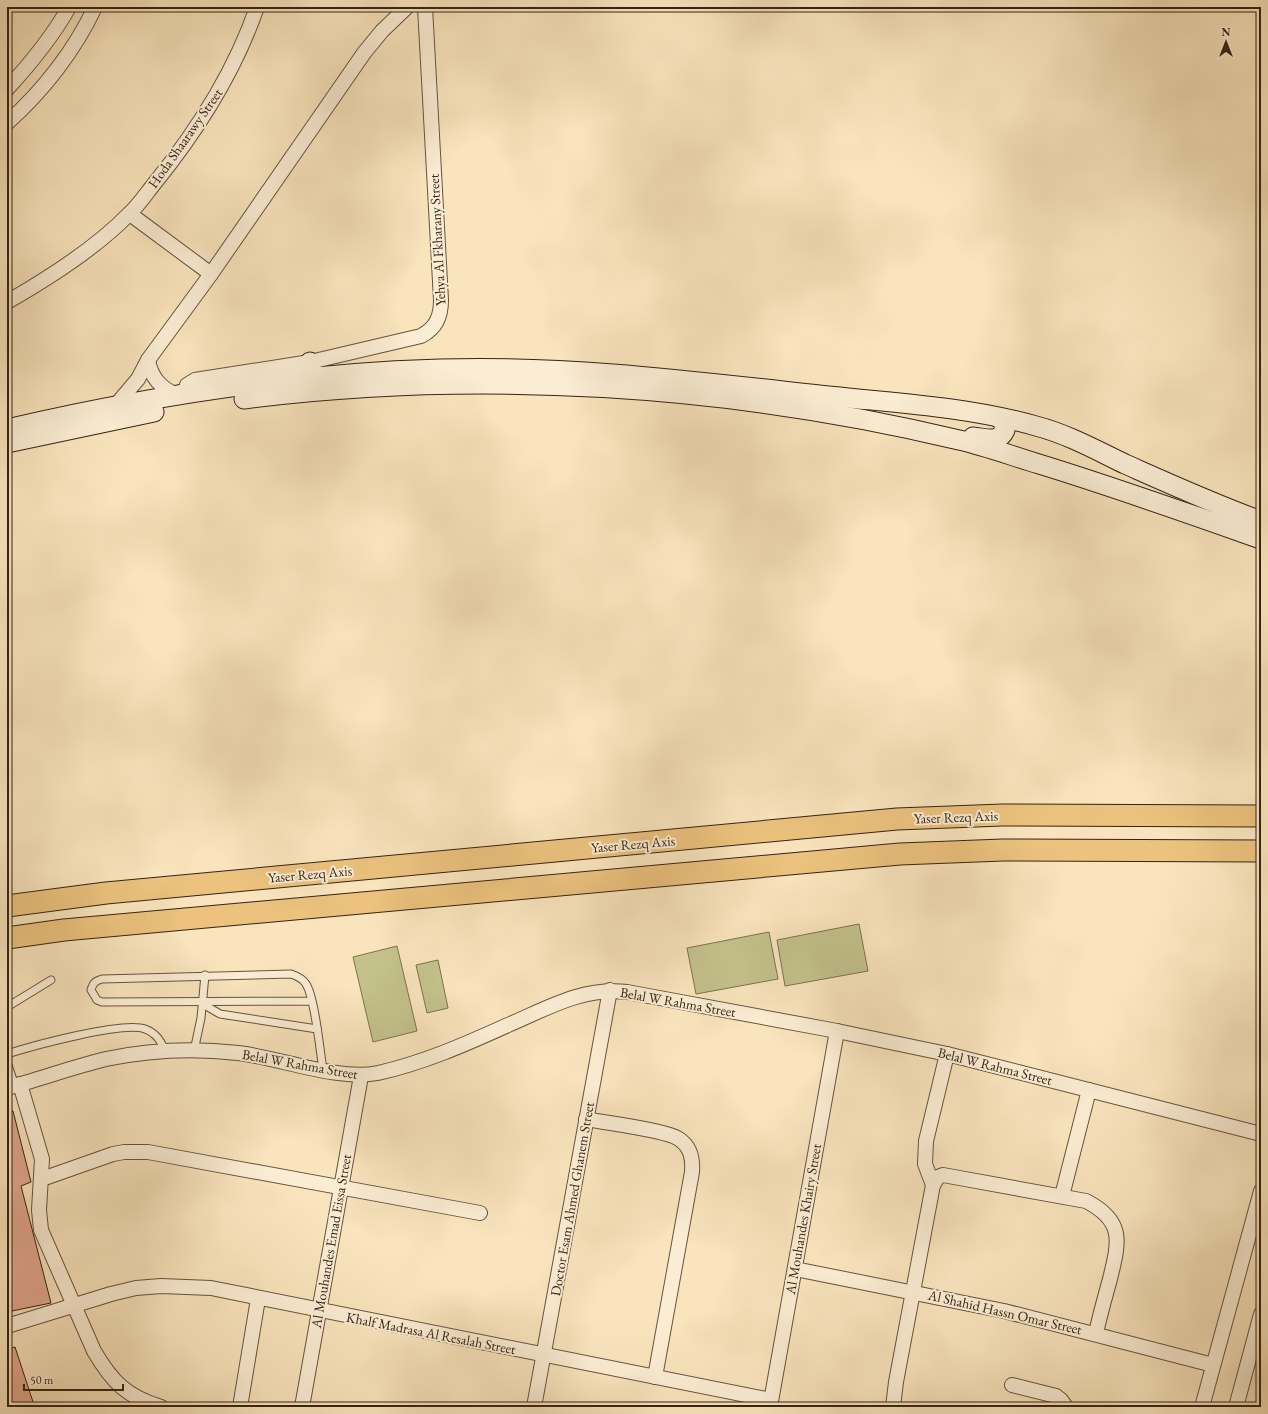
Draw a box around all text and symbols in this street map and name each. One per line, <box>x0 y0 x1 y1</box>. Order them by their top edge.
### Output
north arrow <box>1206 22 1246 62</box>
text: N <box>1222 25 1231 39</box>
street label: Hoda Shaarawy Street <box>144 84 227 191</box>
street label: Yehya Al Fkharany Street <box>425 173 449 307</box>
street label: Yaser Rezq Axis <box>914 807 999 827</box>
street label: Yaser Rezq Axis <box>590 831 676 857</box>
street label: Yaser Rezq Axis <box>267 861 353 887</box>
street label: Belal W Rahma Street <box>619 983 738 1021</box>
street label: Belal W Rahma Street <box>936 1043 1055 1089</box>
street label: Belal W Rahma Street <box>241 1045 360 1083</box>
street label: Doctor Esam Ahmed Ghanem Street <box>546 1100 598 1298</box>
street label: Al Mouhandes Khairy Street <box>781 1142 825 1297</box>
street label: Al Mouhandes Emad Eissa Street <box>307 1152 355 1330</box>
street label: Al Shahid Hassn Omar Street <box>925 1285 1084 1339</box>
street label: Khalf Madrasa Al Resalah Street <box>345 1308 518 1358</box>
scale bar <box>24 1366 123 1392</box>
text: 50 m <box>30 1372 54 1388</box>

